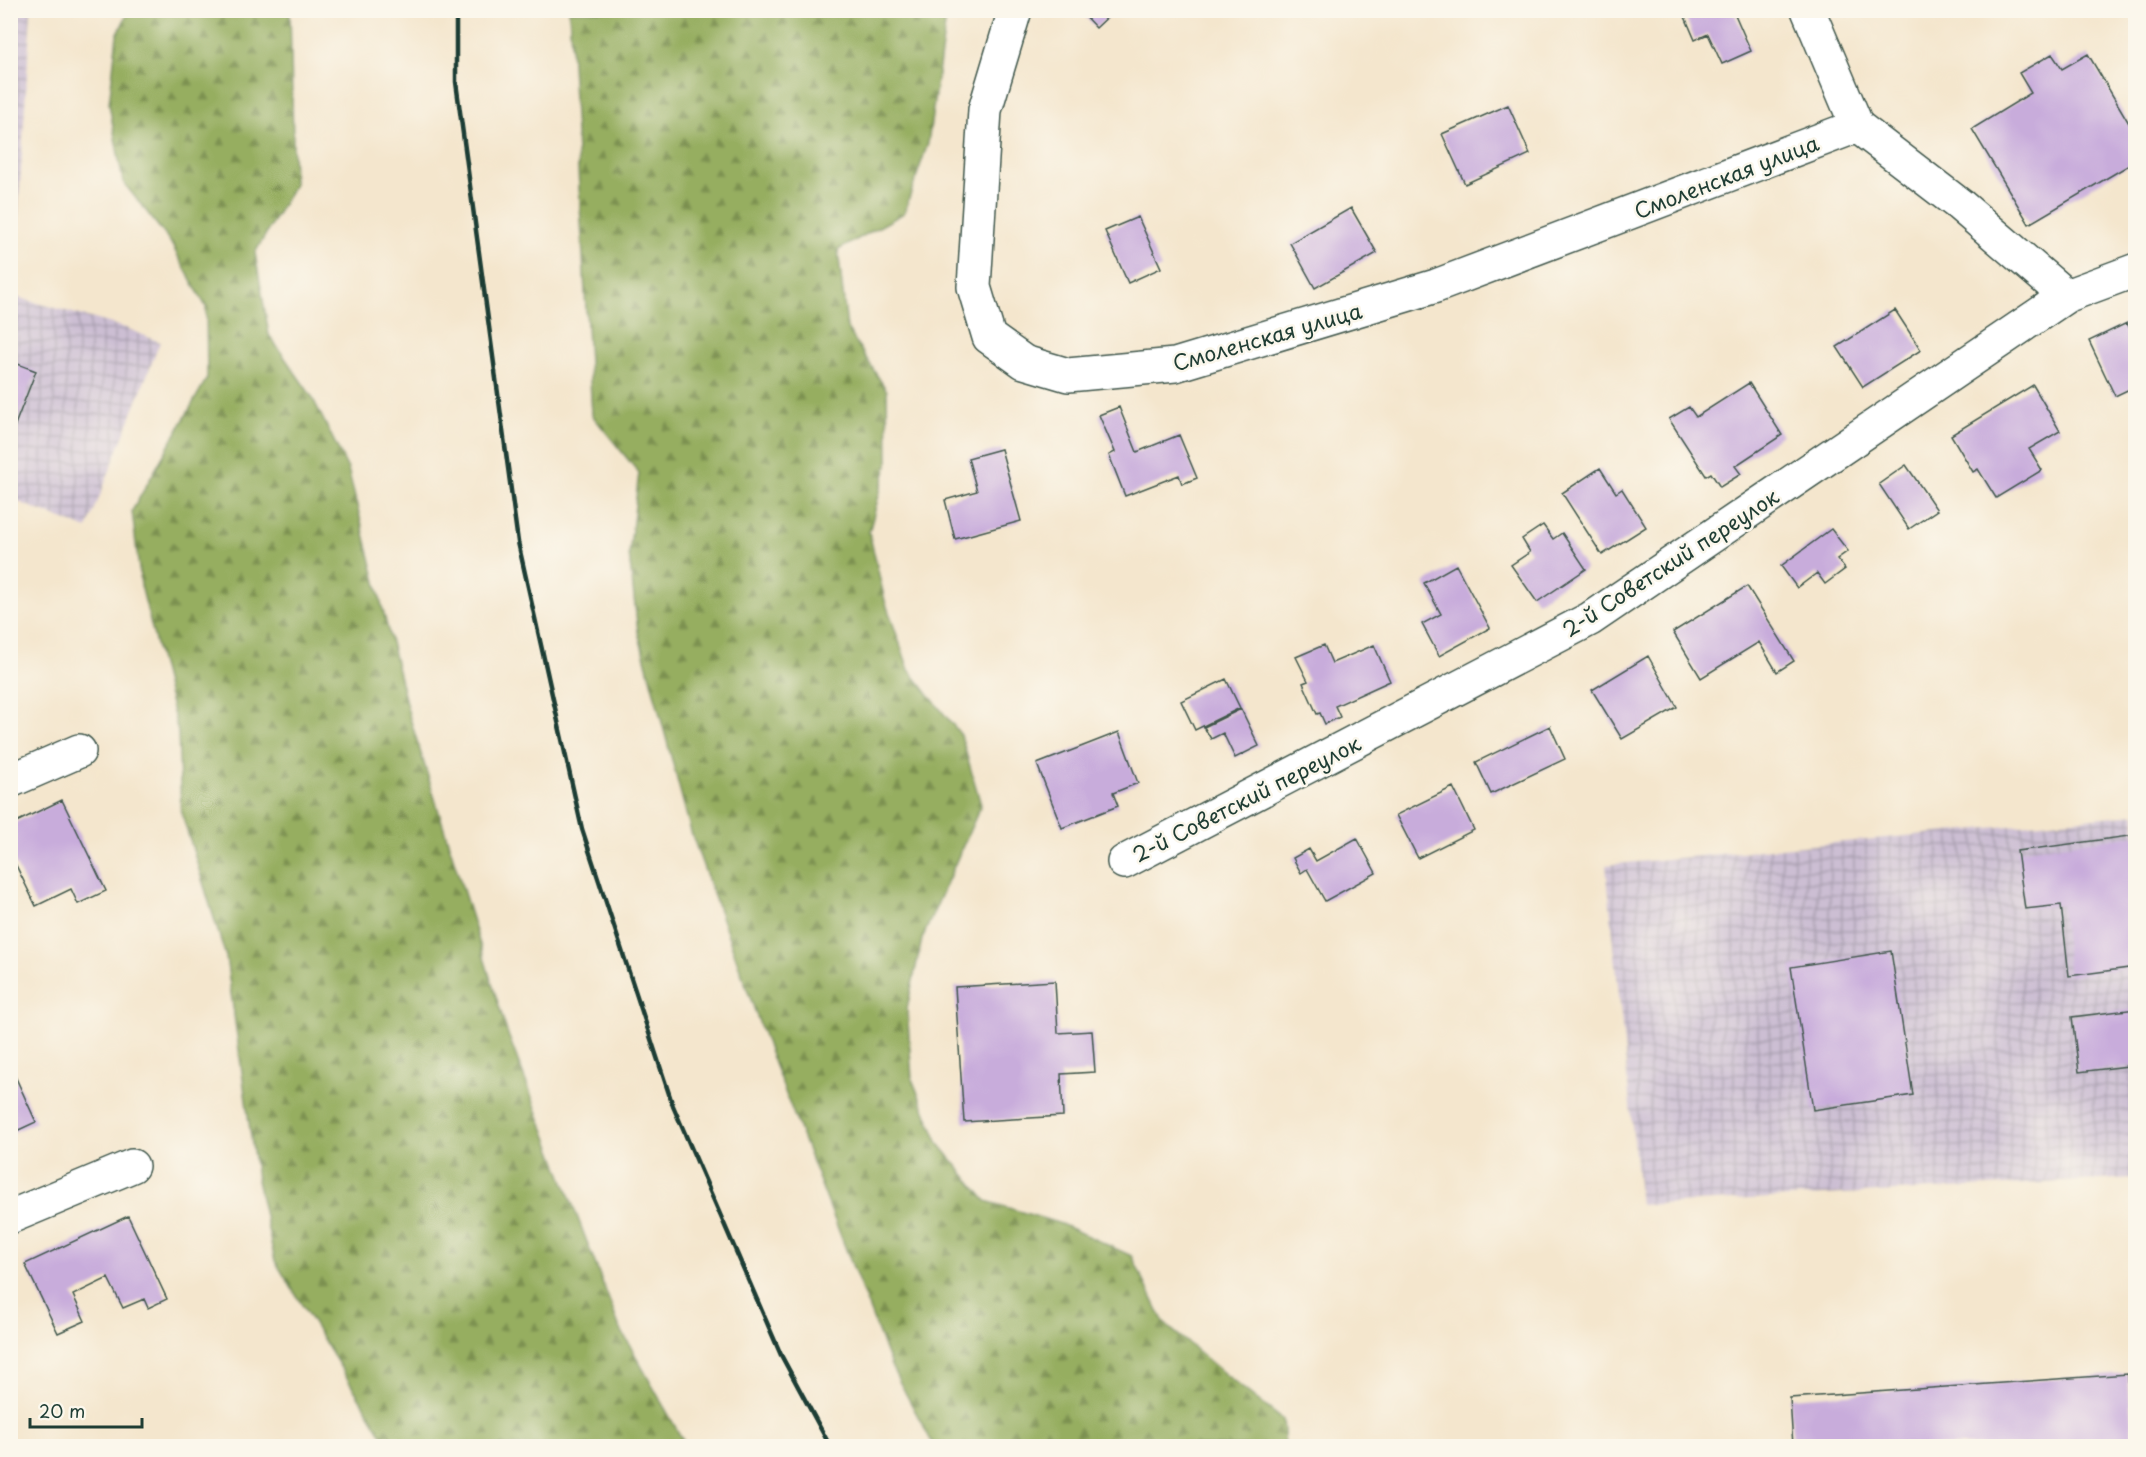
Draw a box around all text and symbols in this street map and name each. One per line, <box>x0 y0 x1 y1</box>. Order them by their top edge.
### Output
street label: Смоленская улица <box>1629 126 1824 226</box>
street label: Смоленская улица <box>1169 293 1366 378</box>
street label: 2-й Советский переулок <box>1555 480 1785 644</box>
street label: 2-й Советский переулок <box>1126 726 1366 870</box>
scale bar <box>30 1391 142 1429</box>
text: 20 m <box>39 1397 85 1424</box>

